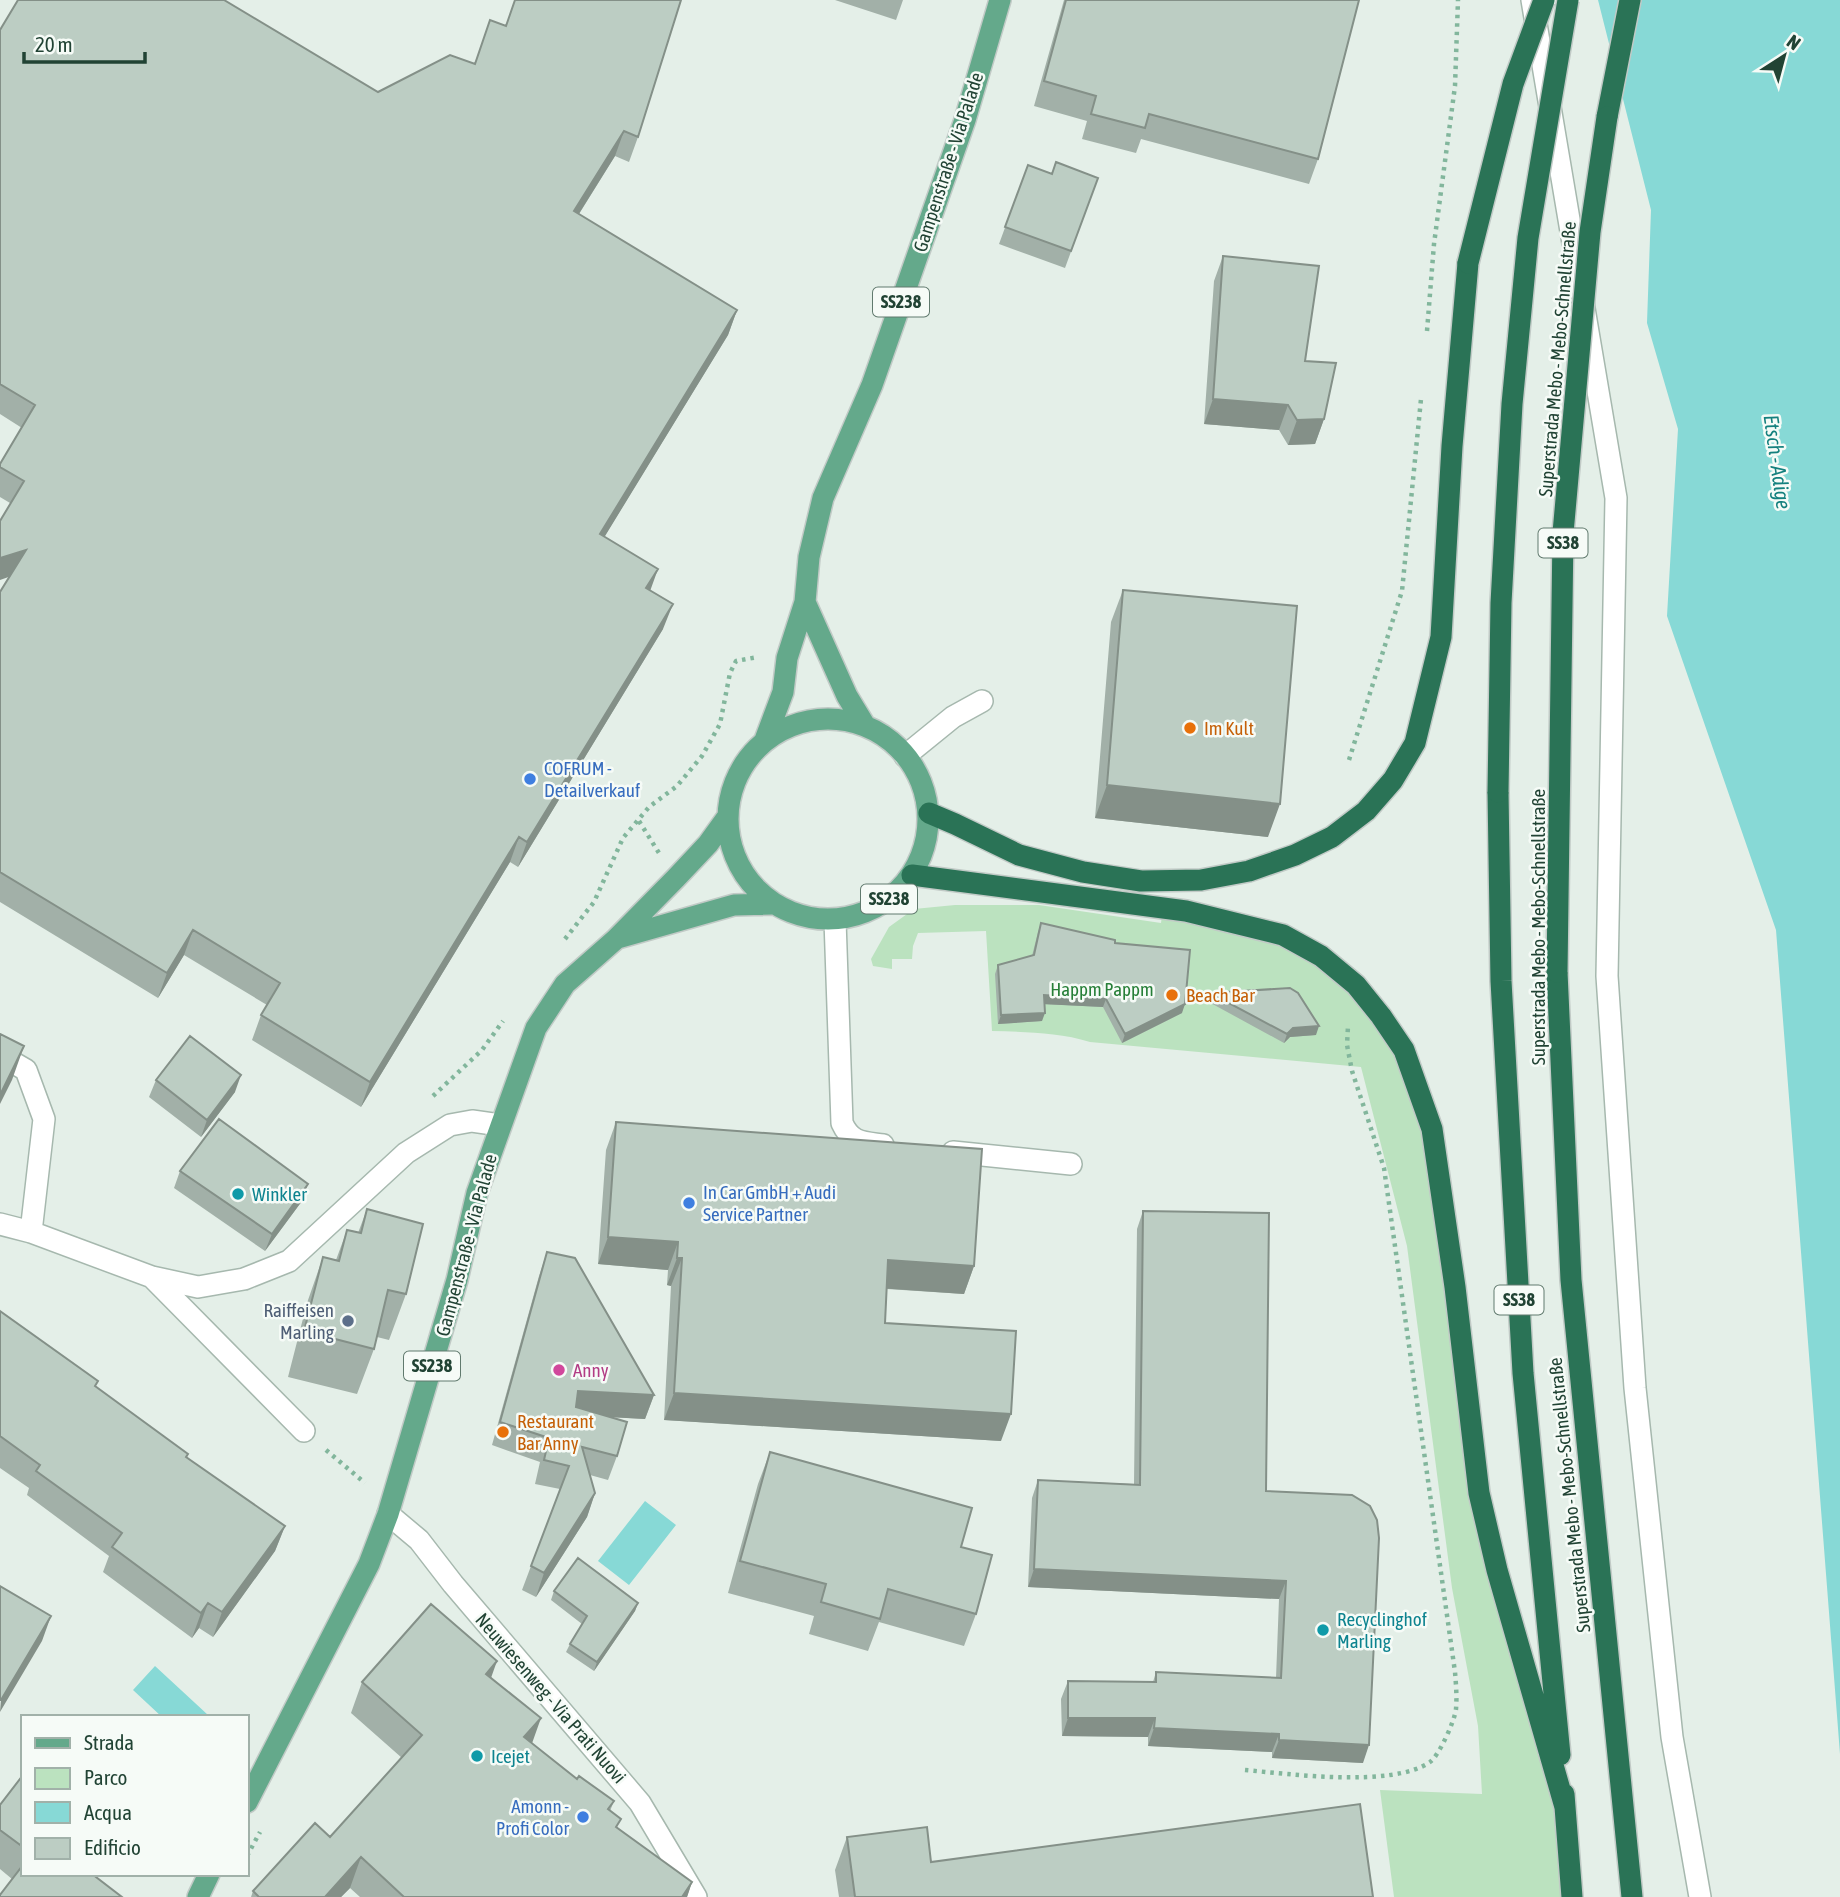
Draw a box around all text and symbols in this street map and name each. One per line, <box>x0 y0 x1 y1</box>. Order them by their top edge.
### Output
scale bar <box>24 21 145 65</box>
north arrow <box>1749 21 1819 91</box>
text: N <box>1783 30 1805 54</box>
text: 20 m <box>35 32 73 56</box>
street label: Gampenstraße - Via Palade <box>909 69 987 255</box>
street label: Superstrada Mebo - Mebo-Schnellstraße <box>1534 220 1580 498</box>
road number: SS238 <box>873 288 929 316</box>
water label: Etsch - Adige <box>1759 413 1797 511</box>
road number: SS38 <box>1538 528 1588 558</box>
place label: Im Kult <box>1204 717 1254 739</box>
marker: Im Kult <box>1182 720 1198 736</box>
place label: COFRUM - Detailverkauf <box>544 757 640 801</box>
marker: COFRUM - Detailverkauf <box>522 771 538 787</box>
street label: Superstrada Mebo - Mebo-Schnellstraße <box>1527 789 1549 1065</box>
road number: SS238 <box>861 884 917 914</box>
park label: Happm Pappm <box>1050 978 1154 1000</box>
place label: Beach Bar <box>1186 984 1255 1006</box>
marker: Beach Bar <box>1164 987 1180 1003</box>
street label: Gampenstraße - Via Palade <box>431 1152 501 1338</box>
place label: In Car GmbH + Audi Service Partner <box>703 1181 836 1225</box>
place label: Winkler <box>252 1183 307 1205</box>
marker: Winkler <box>230 1186 246 1202</box>
marker: In Car GmbH + Audi Service Partner <box>681 1195 697 1211</box>
road number: SS38 <box>1494 1286 1544 1315</box>
place label: Raiffeisen Marling <box>263 1299 335 1343</box>
marker: Raiffeisen Marling <box>340 1313 356 1329</box>
road number: SS238 <box>404 1352 460 1380</box>
street label: Superstrada Mebo - Mebo-Schnellstraße <box>1544 1356 1594 1634</box>
place label: Anny <box>573 1359 609 1381</box>
marker: Anny <box>551 1362 567 1378</box>
place label: Restaurant Bar Anny <box>517 1410 594 1454</box>
marker: Restaurant Bar Anny <box>495 1424 511 1440</box>
street label: Neuwiesenweg - Via Prati Nuovi <box>471 1608 631 1788</box>
place label: Recyclinghof Marling <box>1337 1608 1427 1652</box>
marker: Recyclinghof Marling <box>1315 1622 1331 1638</box>
legend <box>21 1715 248 1876</box>
text: Strada <box>84 1730 134 1754</box>
place label: Icejet <box>491 1745 530 1767</box>
marker: Icejet <box>469 1748 485 1764</box>
text: Parco <box>84 1765 127 1789</box>
place label: Amonn - Profi Color <box>496 1795 569 1839</box>
text: Acqua <box>84 1800 132 1824</box>
marker: Amonn - Profi Color <box>575 1809 591 1825</box>
text: Edificio <box>84 1835 141 1859</box>

